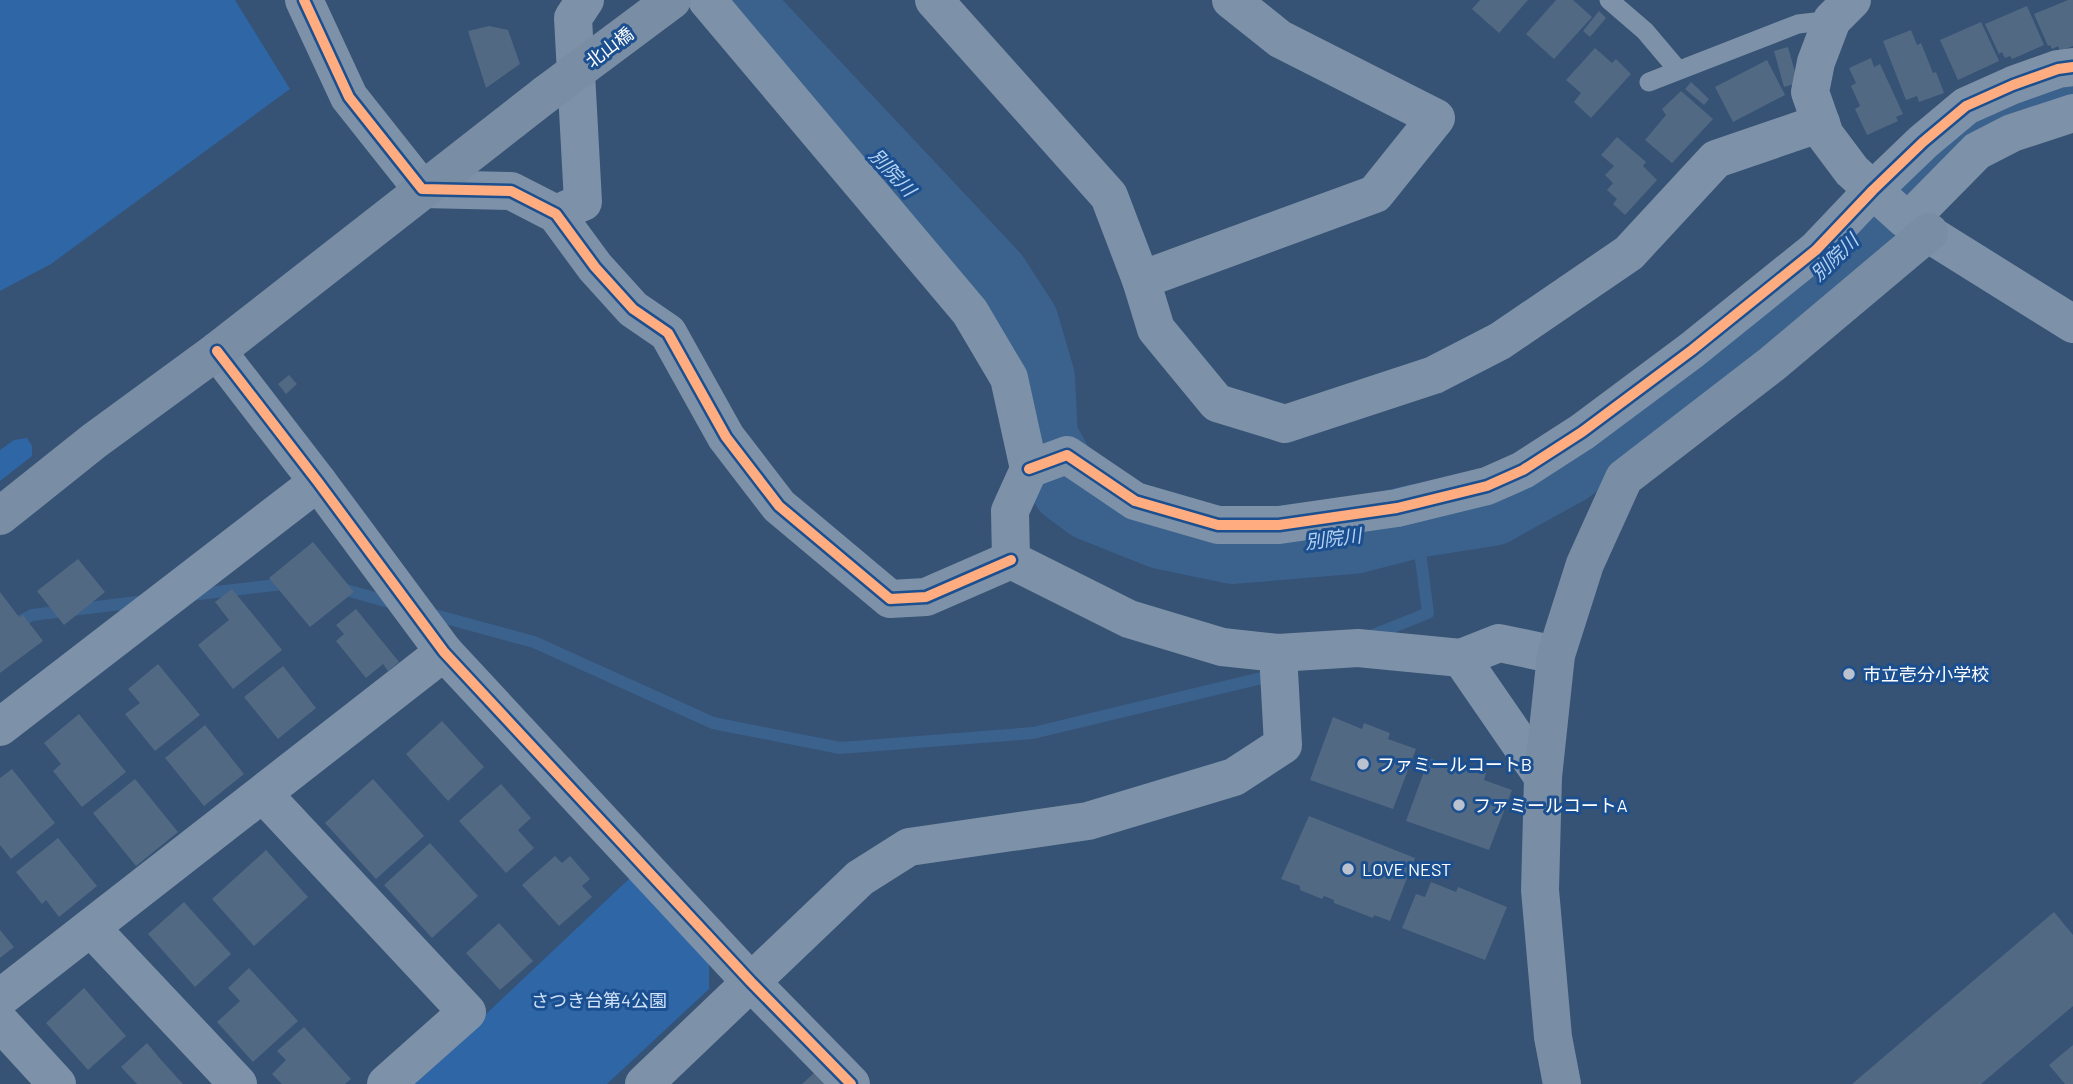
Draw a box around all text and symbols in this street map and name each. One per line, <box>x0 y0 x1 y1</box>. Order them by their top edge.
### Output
street label: 北山橋 <box>581 22 637 72</box>
water label: 別院川 <box>865 143 922 202</box>
water label: 別院川 <box>1806 228 1864 285</box>
water label: 別院川 <box>1303 523 1365 553</box>
place label: 市立壱分小学校 <box>1863 663 1989 685</box>
marker: 市立壱分小学校 <box>1841 666 1857 682</box>
place label: ファミールコートB <box>1377 753 1532 775</box>
marker: ファミールコートB <box>1355 756 1371 772</box>
place label: ファミールコートA <box>1473 794 1628 816</box>
marker: ファミールコートA <box>1451 797 1467 813</box>
place label: LOVE NEST <box>1362 858 1451 880</box>
marker: LOVE NEST <box>1340 861 1356 877</box>
park label: さつき台第4公園 <box>531 989 667 1011</box>

